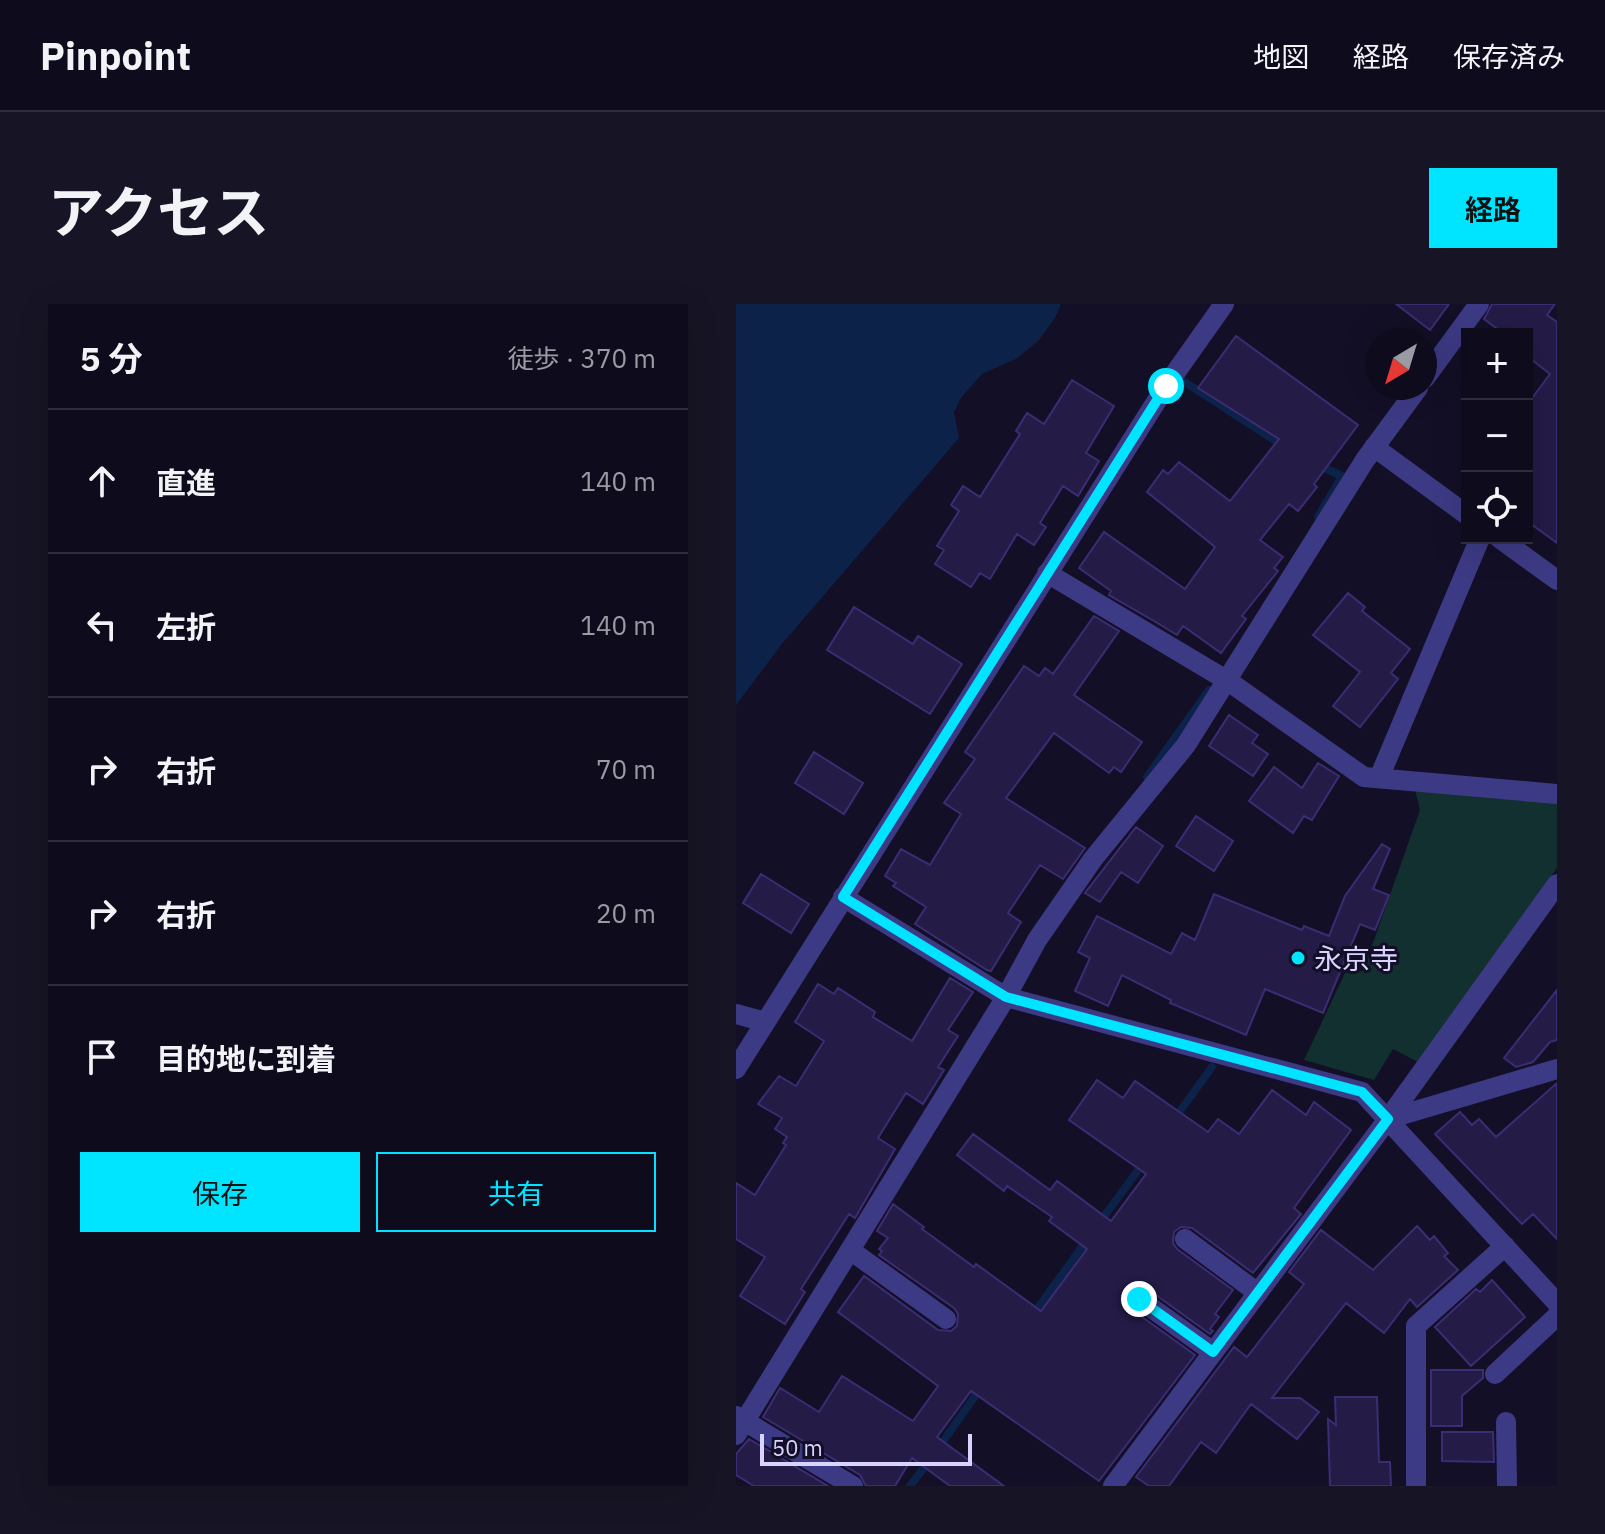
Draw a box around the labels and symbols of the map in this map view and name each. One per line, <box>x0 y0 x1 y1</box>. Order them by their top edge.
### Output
north arrow <box>1365 328 1437 400</box>
route start <box>1148 368 1184 404</box>
place label: 永京寺 <box>1314 940 1398 977</box>
marker: 永京寺 <box>1289 949 1307 967</box>
route end <box>1121 1281 1157 1317</box>
scale bar <box>760 1430 972 1466</box>

